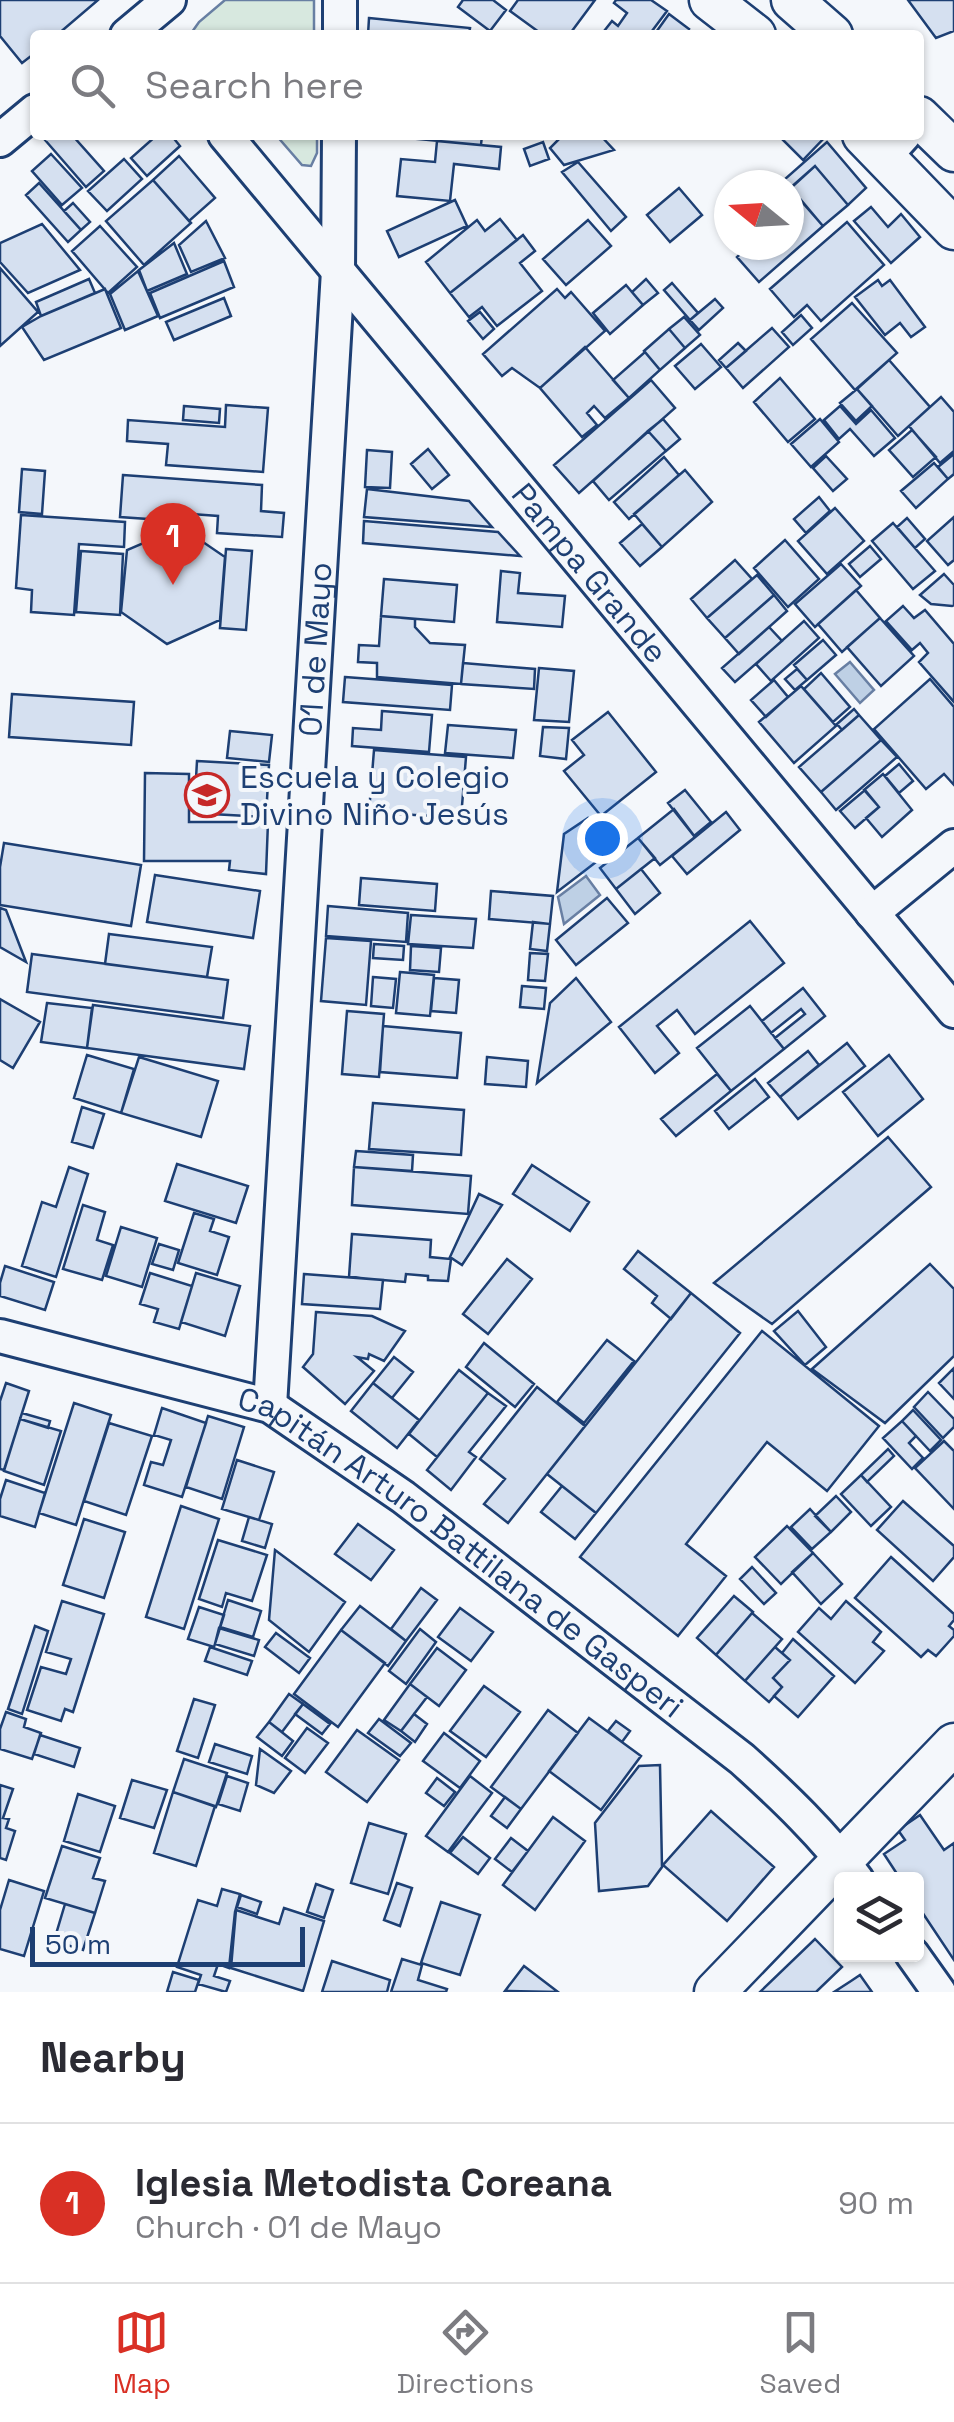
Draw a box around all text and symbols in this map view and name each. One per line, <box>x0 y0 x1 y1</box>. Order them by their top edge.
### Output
search box <box>30 30 924 140</box>
icon: search <box>65 58 120 113</box>
text: Search here <box>145 61 364 109</box>
north arrow <box>714 170 804 260</box>
street label: Pampa Grande <box>503 475 676 671</box>
pin: 1 <box>140 502 206 585</box>
street label: 01 de Mayo <box>290 561 341 738</box>
place label: Escuela y Colegio Divino Niño Jesús <box>240 757 510 834</box>
school or university icon: Escuela y Colegio Divino Niño Jesús <box>184 772 230 818</box>
your location <box>577 813 628 864</box>
street label: Capitán Arturo Battilana de Gasperi <box>234 1379 692 1726</box>
map controls <box>834 1872 924 1962</box>
button: layers <box>834 1872 924 1962</box>
scale bar <box>30 1922 305 1966</box>
text: 50 m <box>45 1926 111 1962</box>
text: Nearby <box>40 2031 186 2084</box>
text: Iglesia Metodista Coreana <box>135 2159 612 2207</box>
text: 1 <box>65 2183 80 2223</box>
text: 90 m <box>838 2183 914 2223</box>
text: Church · 01 de Mayo <box>135 2207 442 2247</box>
tab: Map <box>113 2305 171 2401</box>
tab: Directions <box>397 2305 534 2401</box>
tab: Saved <box>760 2305 841 2401</box>

